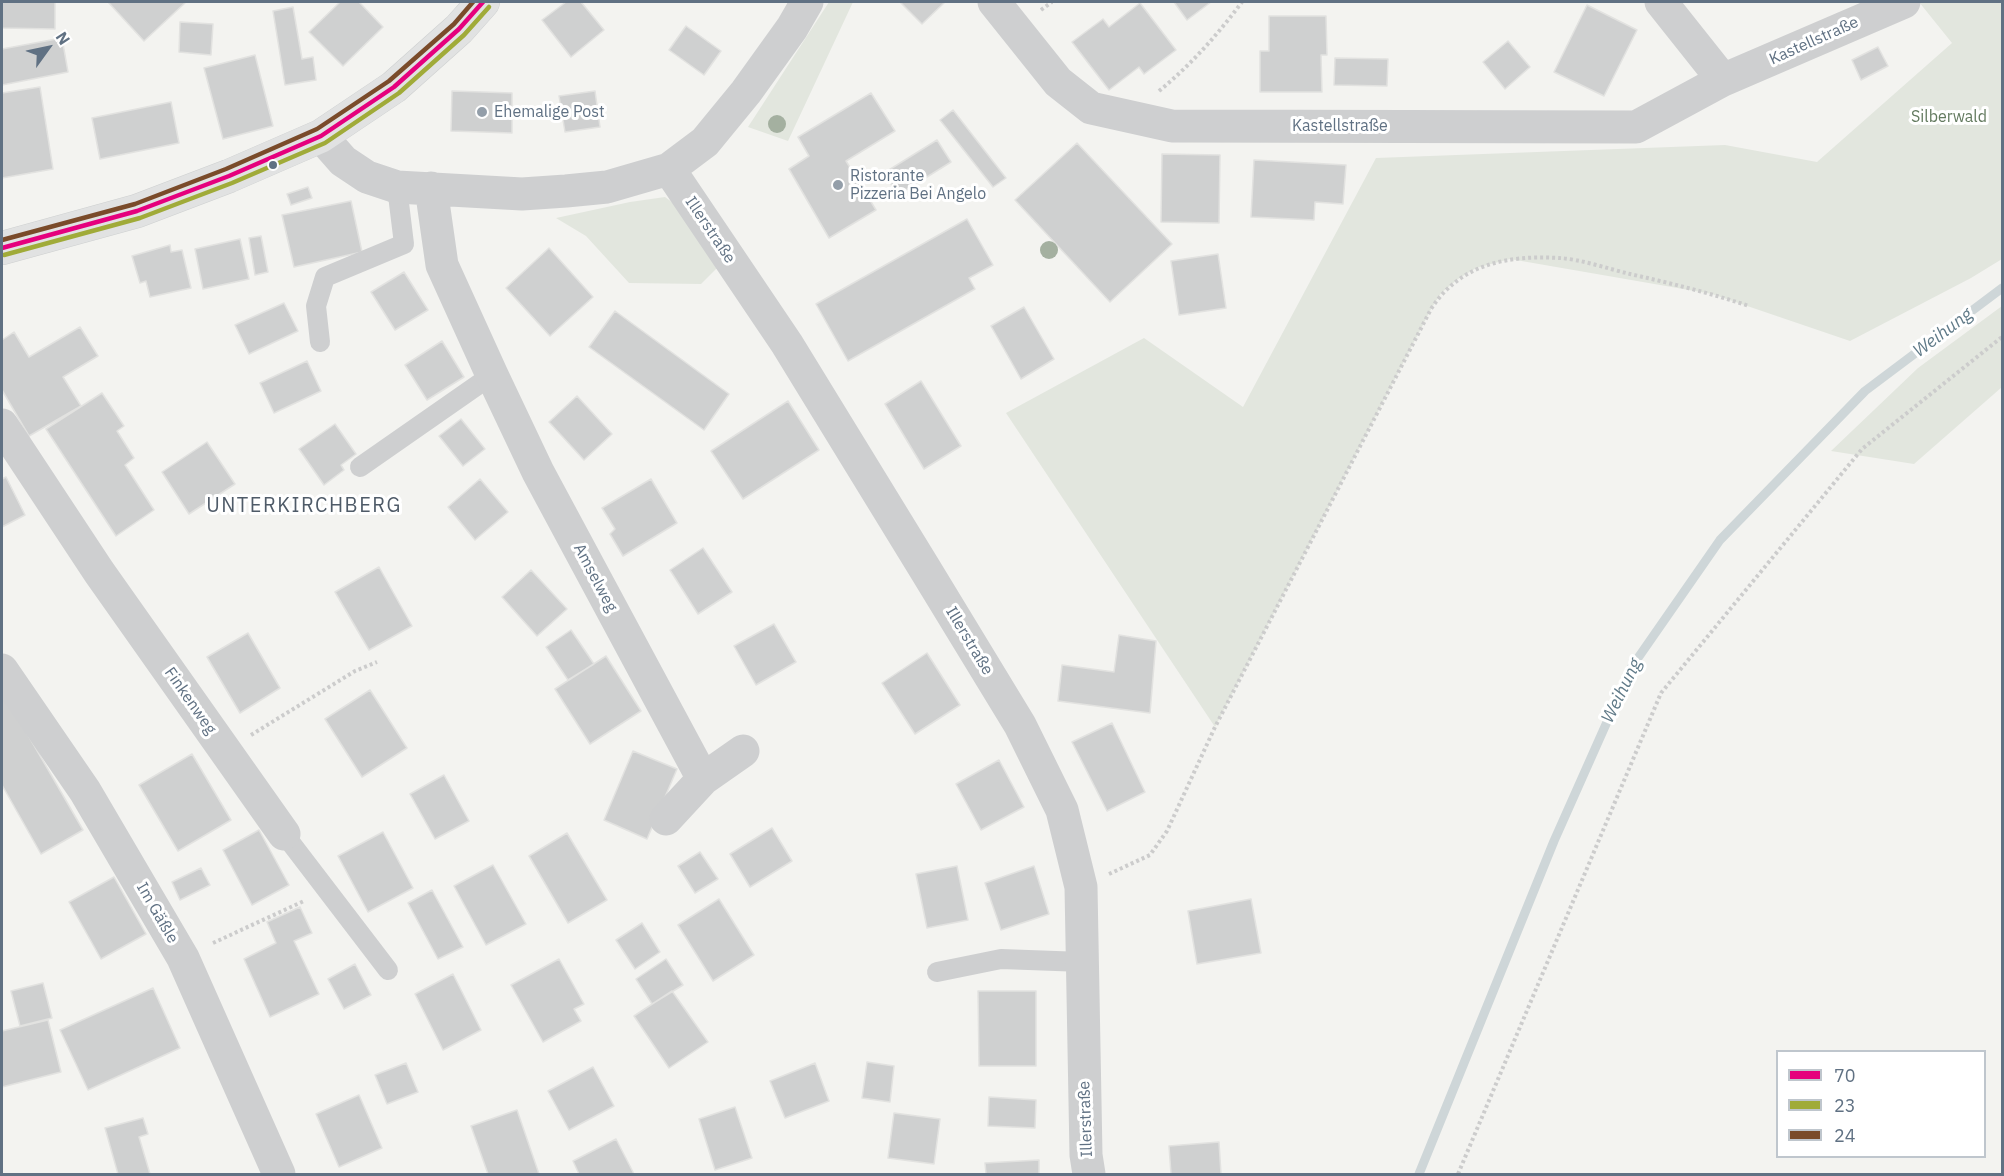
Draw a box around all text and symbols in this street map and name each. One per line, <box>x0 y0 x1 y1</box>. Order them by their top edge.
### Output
street label: Kastellstraße <box>1766 13 1862 69</box>
north arrow <box>18 18 78 78</box>
text: N <box>52 28 75 49</box>
place label: Ehemalige Post <box>494 102 605 122</box>
marker: Ehemalige Post <box>475 105 489 119</box>
park label: Silberwald <box>1911 107 1987 127</box>
street label: Kastellstraße <box>1292 116 1388 136</box>
unlabelled marker <box>267 159 279 171</box>
place label: Ristorante Pizzeria Bei Angelo <box>850 166 986 204</box>
marker: Ristorante Pizzeria Bei Angelo <box>831 178 845 192</box>
street label: Illerstraße <box>681 193 739 267</box>
water label: Weihung <box>1909 304 1977 362</box>
district label: UNTERKIRCHBERG <box>206 494 402 518</box>
street label: Amselweg <box>569 541 621 615</box>
street label: Illerstraße <box>941 603 997 679</box>
water label: Weihung <box>1597 655 1647 727</box>
street label: Finkenweg <box>160 664 220 738</box>
street label: Im Gäßle <box>132 879 182 947</box>
legend <box>1776 1050 1986 1158</box>
text: 70 <box>1834 1064 1856 1087</box>
street label: Illerstraße <box>1075 1081 1097 1157</box>
text: 23 <box>1834 1094 1856 1117</box>
text: 24 <box>1834 1124 1856 1147</box>

